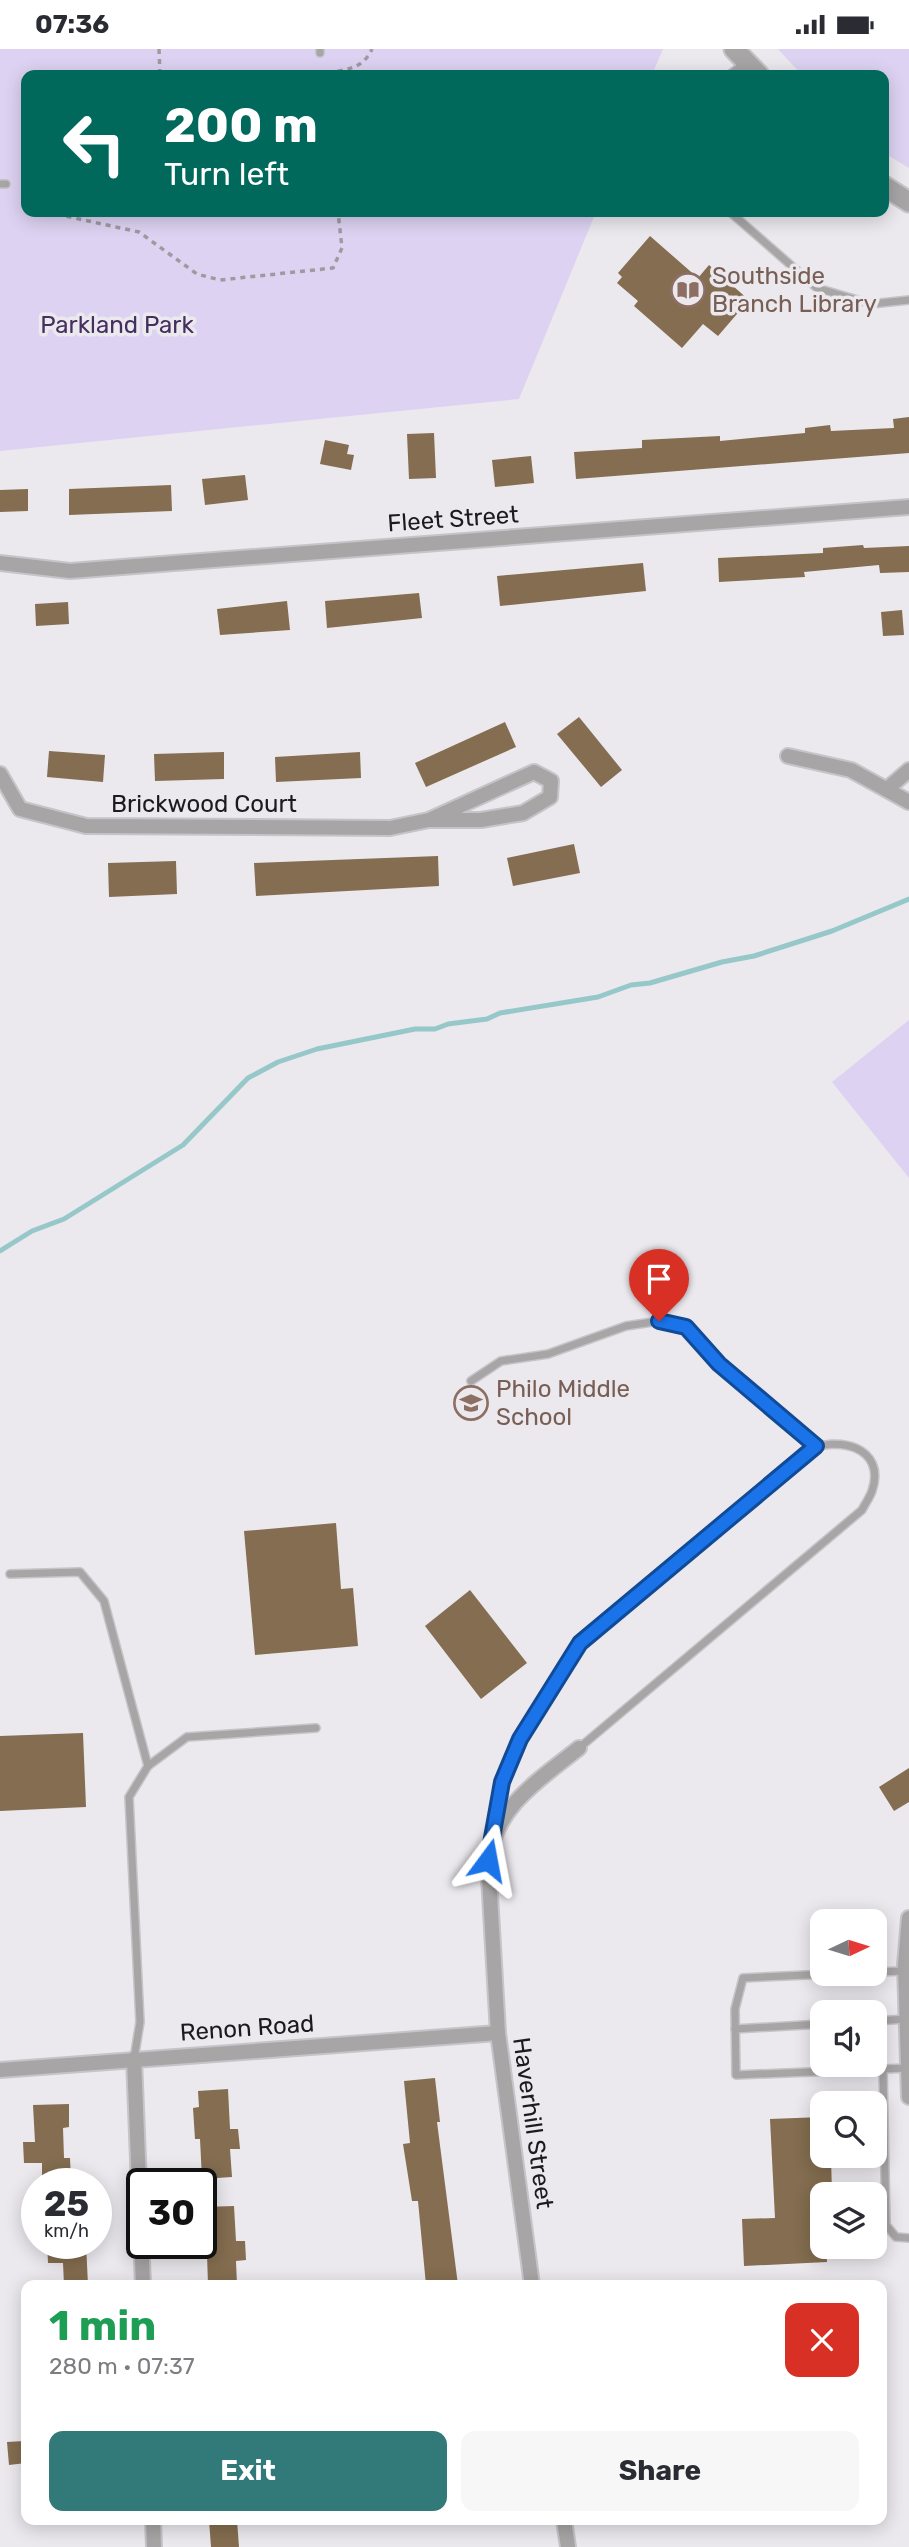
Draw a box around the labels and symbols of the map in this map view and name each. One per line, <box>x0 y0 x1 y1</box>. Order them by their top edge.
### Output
place label: Southside Branch Library <box>712 262 877 318</box>
library icon: Southside Branch Library <box>669 271 707 309</box>
park label: Parkland Park <box>40 311 194 339</box>
street label: Fleet Street <box>387 500 519 538</box>
street label: Brickwood Court <box>111 790 297 818</box>
pin <box>629 1249 689 1321</box>
place label: Philo Middle School <box>496 1375 630 1431</box>
school or university icon: Philo Middle School <box>452 1384 490 1422</box>
position arrow <box>451 1823 525 1897</box>
north arrow <box>810 1909 887 1986</box>
street label: Renon Road <box>179 2009 315 2047</box>
street label: Haverhill Street <box>507 2035 559 2211</box>
speed limit sign: 30 <box>126 2168 217 2259</box>

